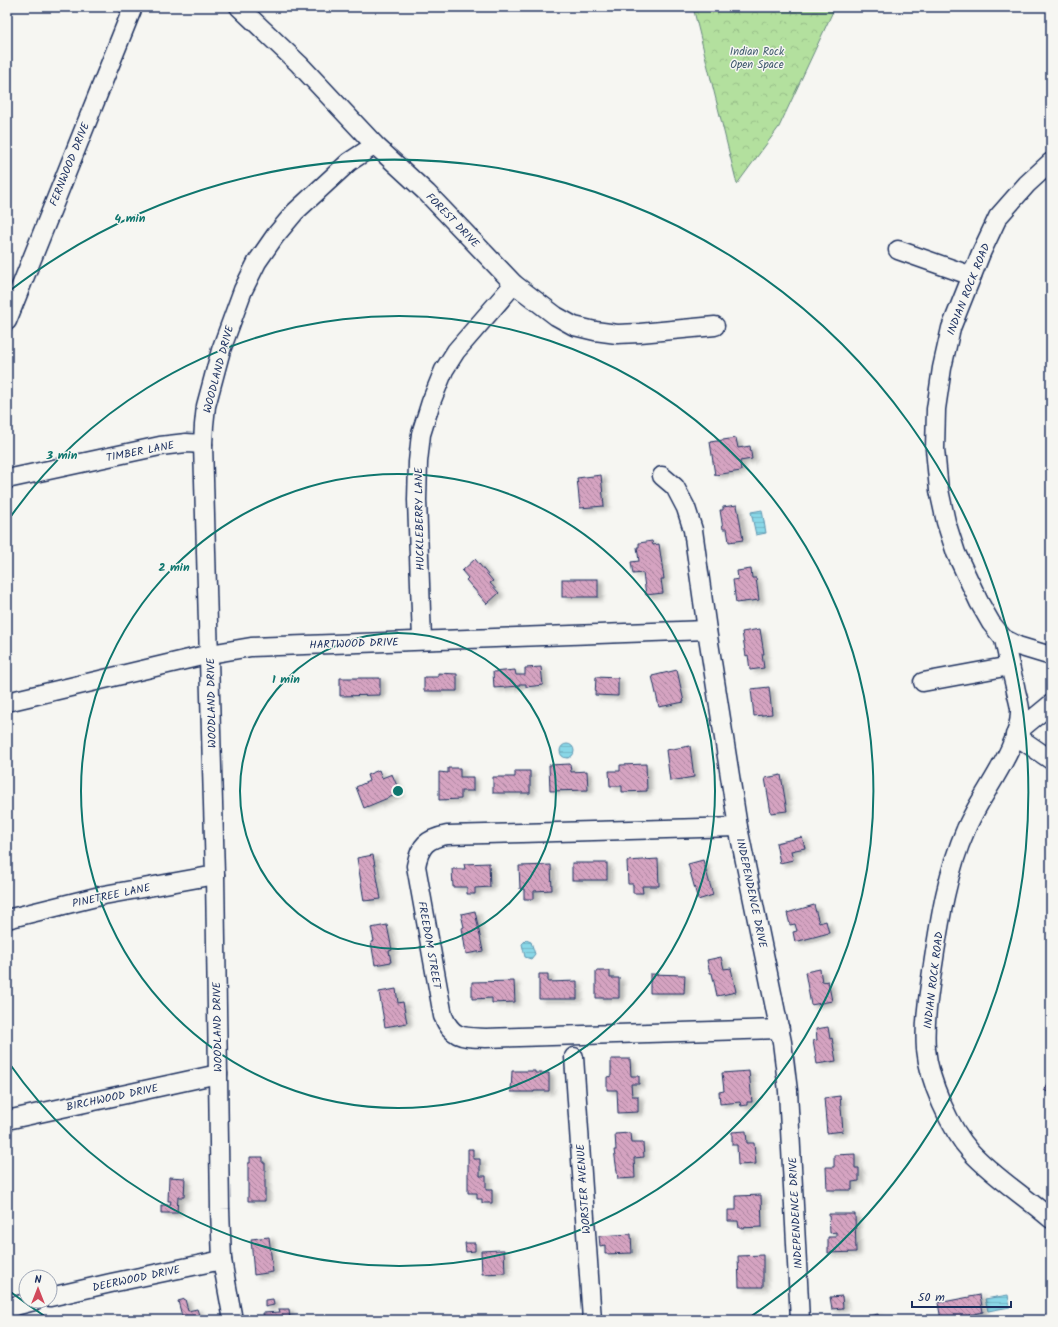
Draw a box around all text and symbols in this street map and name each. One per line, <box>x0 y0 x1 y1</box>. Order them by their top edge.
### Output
park label: Indian Rock Open Space <box>730 43 785 74</box>
street label: FERNWOOD DRIVE <box>45 119 95 209</box>
street label: FOREST DRIVE <box>421 189 484 253</box>
text: 4 min <box>115 209 146 228</box>
street label: INDIAN ROCK ROAD <box>942 241 996 338</box>
street label: WOODLAND DRIVE <box>199 323 239 415</box>
street label: TIMBER LANE <box>105 436 176 467</box>
text: 3 min <box>46 446 78 465</box>
street label: HUCKLEBERRY LANE <box>410 467 430 571</box>
text: 2 min <box>158 558 190 577</box>
street label: HARTWOOD DRIVE <box>309 633 399 655</box>
street label: WOODLAND DRIVE <box>202 657 222 748</box>
text: 1 min <box>272 670 300 689</box>
centre of rings <box>391 784 405 798</box>
street label: INDEPENDENCE DRIVE <box>731 837 772 950</box>
street label: PINETREE LANE <box>70 879 152 913</box>
street label: FREEDOM STREET <box>412 900 446 992</box>
street label: INDIAN ROCK ROAD <box>919 931 949 1030</box>
street label: WOODLAND DRIVE <box>208 981 228 1072</box>
street label: BIRCHWOOD DRIVE <box>65 1079 160 1117</box>
street label: WORSTER AVENUE <box>572 1143 596 1235</box>
street label: INDEPENDENCE DRIVE <box>784 1156 808 1269</box>
street label: DEERWOOD DRIVE <box>91 1261 182 1297</box>
north arrow <box>18 1269 58 1309</box>
text: N <box>35 1271 42 1289</box>
scale bar <box>912 1283 1011 1309</box>
text: 50 m <box>918 1288 945 1307</box>

